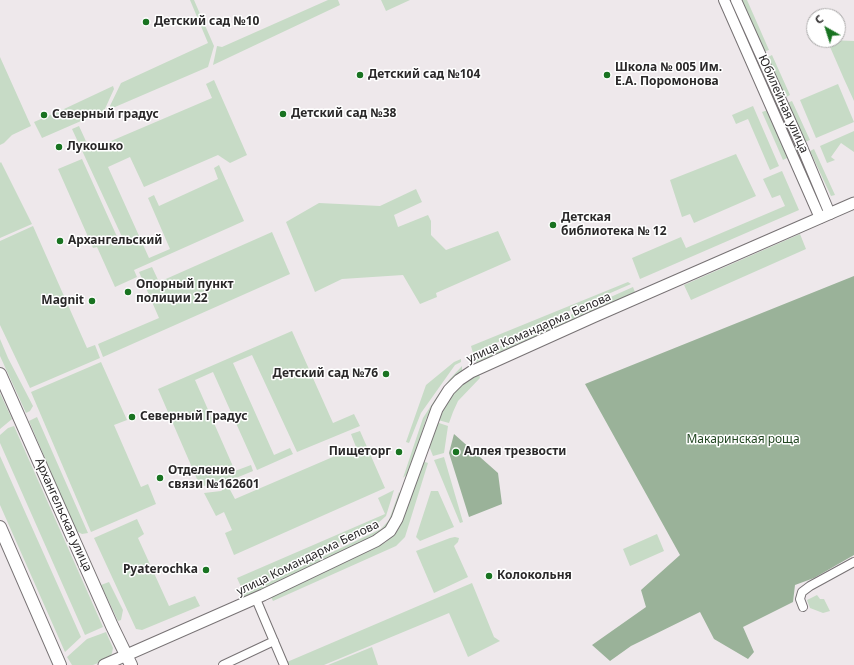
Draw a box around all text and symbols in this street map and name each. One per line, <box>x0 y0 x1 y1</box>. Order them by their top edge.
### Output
north arrow <box>806 8 846 48</box>
text: С <box>811 11 826 27</box>
place label: Детский сад №10 <box>154 15 259 29</box>
marker: Детский сад №10 <box>141 17 151 27</box>
street label: Юбилейная улица <box>755 53 811 155</box>
place label: Школа № 005 Им. Е.А. Поромонова <box>615 61 722 89</box>
place label: Детский сад №104 <box>368 68 480 82</box>
marker: Детский сад №104 <box>355 70 365 80</box>
marker: Школа № 005 Им. Е.А. Поромонова <box>602 70 612 80</box>
place label: Детский сад №38 <box>291 107 396 121</box>
place label: Северный градус <box>52 108 159 122</box>
marker: Детский сад №38 <box>278 109 288 119</box>
marker: Северный градус <box>39 110 49 120</box>
place label: Лукошко <box>67 140 123 154</box>
marker: Лукошко <box>54 142 64 152</box>
place label: Детская библиотека № 12 <box>561 211 667 239</box>
marker: Детская библиотека № 12 <box>548 220 558 230</box>
place label: Архангельский <box>68 234 162 248</box>
marker: Архангельский <box>55 236 65 246</box>
place label: Опорный пункт полиции 22 <box>136 278 233 306</box>
marker: Опорный пункт полиции 22 <box>123 287 133 297</box>
street label: улица Командарма Белова <box>465 290 613 366</box>
place label: Magnit <box>41 294 84 308</box>
marker: Magnit <box>87 296 97 306</box>
place label: Детский сад №76 <box>273 367 378 381</box>
marker: Детский сад №76 <box>381 369 391 379</box>
place label: Северный Градус <box>140 410 247 424</box>
marker: Северный Градус <box>127 412 137 422</box>
park label: Макаринская роща <box>686 433 800 447</box>
place label: Пищеторг <box>329 445 391 459</box>
place label: Аллея трезвости <box>464 445 566 459</box>
marker: Пищеторг <box>394 447 404 457</box>
marker: Аллея трезвости <box>451 447 461 457</box>
street label: Архангельская улица <box>31 456 95 574</box>
place label: Отделение связи №162601 <box>168 464 260 492</box>
marker: Отделение связи №162601 <box>155 473 165 483</box>
street label: улица Командарма Белова <box>234 517 382 599</box>
place label: Pyaterochka <box>123 563 198 577</box>
marker: Pyaterochka <box>201 565 211 575</box>
place label: Колокольня <box>497 569 572 583</box>
marker: Колокольня <box>484 571 494 581</box>

